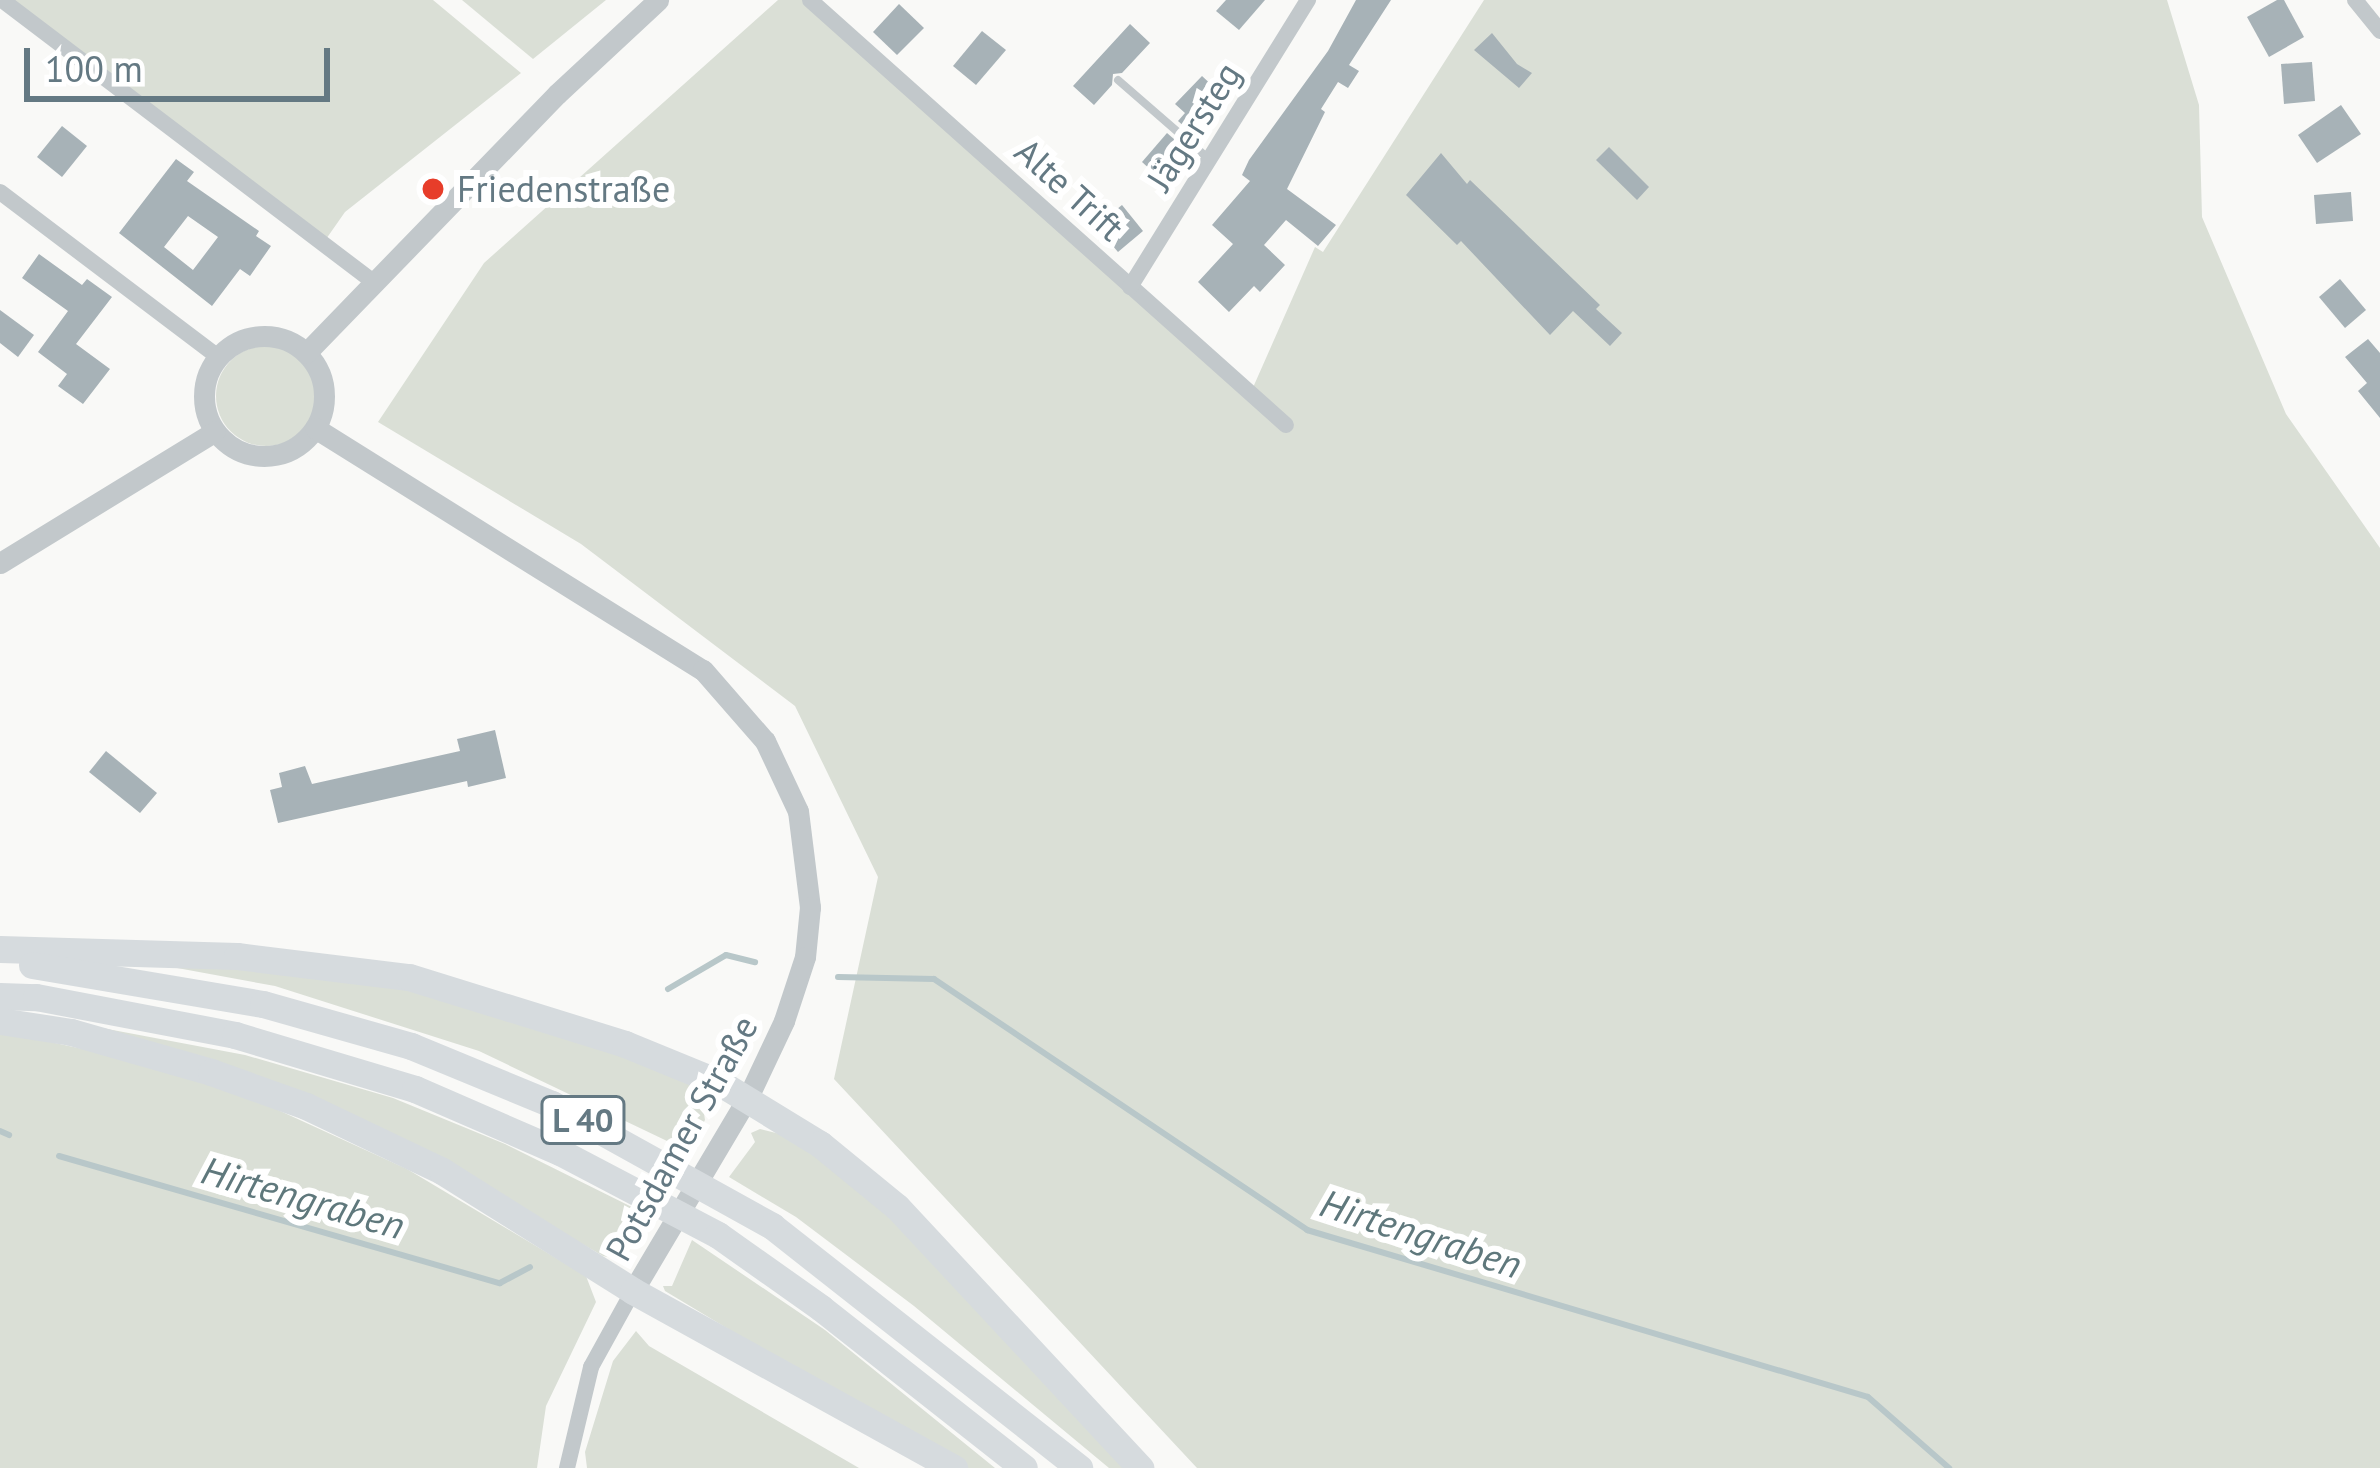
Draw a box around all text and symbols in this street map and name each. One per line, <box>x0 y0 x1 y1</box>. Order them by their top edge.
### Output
scale bar <box>30 24 336 98</box>
text: 100 m <box>45 45 143 92</box>
street label: Jägersteg <box>1137 54 1249 198</box>
street label: Alte Trift <box>1006 129 1134 249</box>
place label: Friedenstraße <box>457 167 670 211</box>
marker: Friedenstraße <box>420 176 446 202</box>
street label: Potsdamer Straße <box>596 1008 766 1268</box>
road number: L 40 <box>538 1093 628 1147</box>
water label: Hirtengraben <box>196 1147 410 1249</box>
water label: Hirtengraben <box>1315 1180 1527 1288</box>

